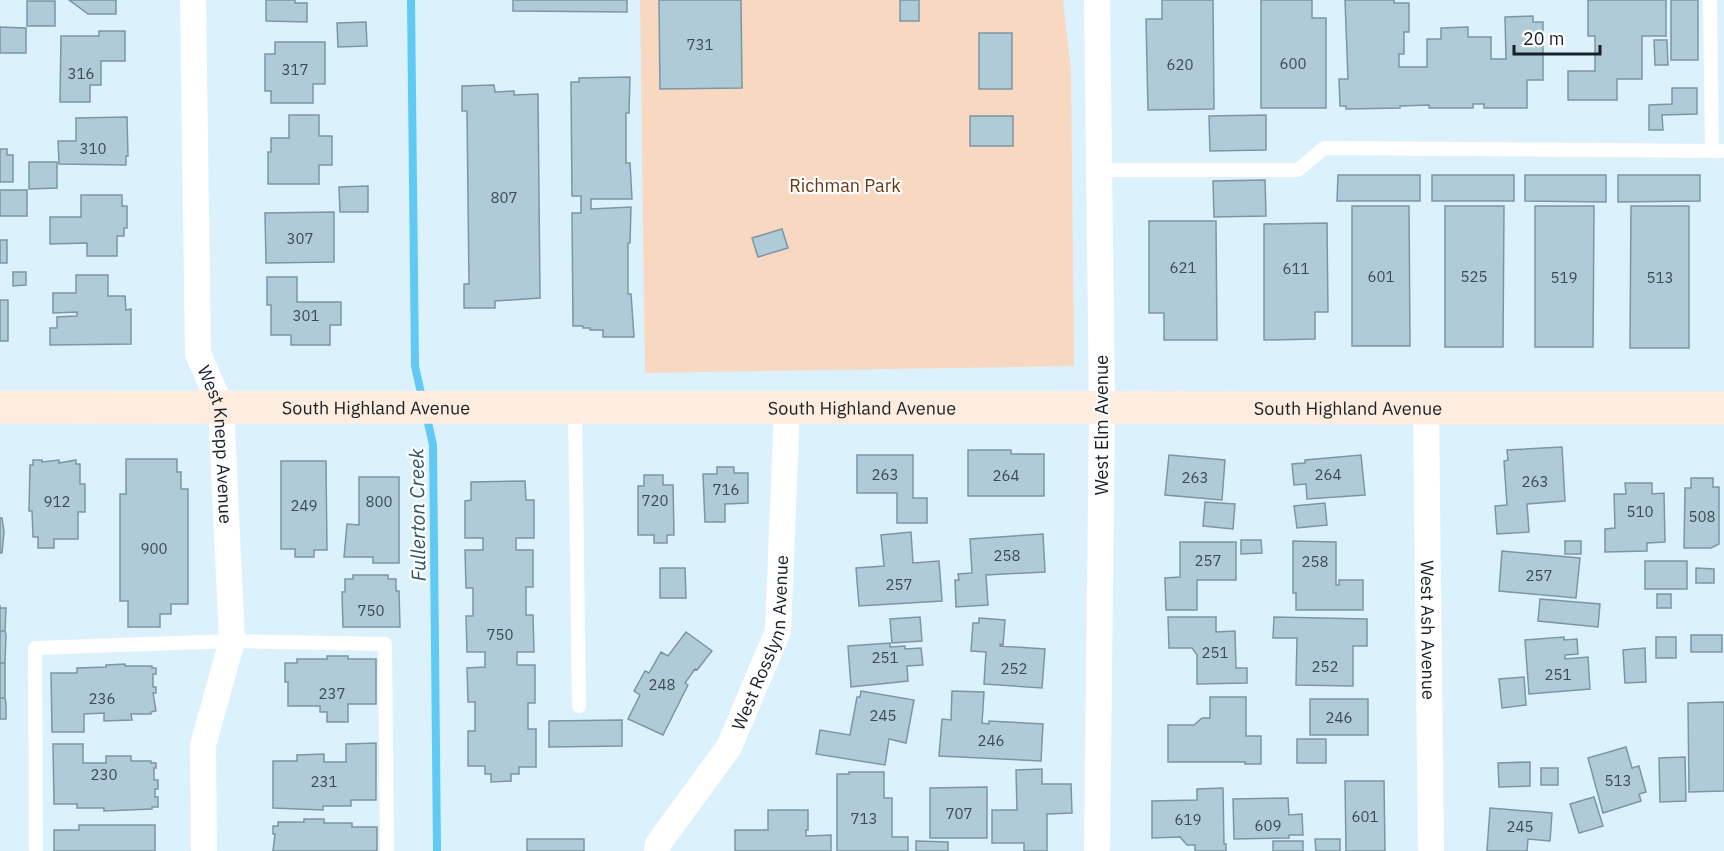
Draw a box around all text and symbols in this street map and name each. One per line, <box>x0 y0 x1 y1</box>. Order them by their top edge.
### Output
scale bar <box>1514 18 1600 56</box>
text: 20 m <box>1523 27 1565 50</box>
house number: 731 <box>686 35 714 54</box>
house number: 600 <box>1279 54 1307 73</box>
house number: 620 <box>1166 55 1194 74</box>
house number: 317 <box>281 60 309 79</box>
house number: 316 <box>67 64 95 83</box>
house number: 310 <box>79 139 107 158</box>
park label: Richman Park <box>789 174 901 197</box>
house number: 807 <box>490 188 518 207</box>
house number: 307 <box>286 229 314 248</box>
house number: 621 <box>1169 258 1197 277</box>
house number: 611 <box>1282 259 1310 278</box>
house number: 601 <box>1367 267 1395 286</box>
house number: 525 <box>1460 267 1488 286</box>
house number: 519 <box>1550 268 1578 287</box>
house number: 513 <box>1646 268 1674 287</box>
house number: 301 <box>292 306 320 325</box>
street label: West Elm Avenue <box>1090 355 1113 495</box>
street label: West Knepp Avenue <box>193 361 238 524</box>
street label: South Highland Avenue <box>282 396 470 419</box>
street label: South Highland Avenue <box>768 396 956 419</box>
street label: South Highland Avenue <box>1254 396 1442 419</box>
water label: Fullerton Creek <box>402 448 432 582</box>
house number: 263 <box>871 465 899 484</box>
house number: 264 <box>1314 465 1342 484</box>
house number: 264 <box>992 466 1020 485</box>
house number: 263 <box>1181 468 1209 487</box>
house number: 263 <box>1521 472 1549 491</box>
house number: 716 <box>712 480 740 499</box>
house number: 720 <box>641 491 669 510</box>
house number: 912 <box>43 492 71 511</box>
house number: 800 <box>365 492 393 511</box>
house number: 249 <box>290 496 318 515</box>
house number: 510 <box>1626 502 1654 521</box>
house number: 508 <box>1688 507 1716 526</box>
house number: 900 <box>140 539 168 558</box>
house number: 258 <box>993 546 1021 565</box>
house number: 257 <box>1194 551 1222 570</box>
house number: 258 <box>1301 552 1329 571</box>
street label: West Rosslynn Avenue <box>726 555 793 733</box>
street label: West Ash Avenue <box>1416 560 1441 700</box>
house number: 257 <box>1525 566 1553 585</box>
house number: 257 <box>885 575 913 594</box>
house number: 750 <box>357 601 385 620</box>
house number: 750 <box>486 625 514 644</box>
house number: 251 <box>1201 643 1229 662</box>
house number: 251 <box>871 648 899 667</box>
house number: 252 <box>1311 657 1339 676</box>
house number: 252 <box>1000 659 1028 678</box>
house number: 251 <box>1544 665 1572 684</box>
house number: 248 <box>648 675 676 694</box>
house number: 237 <box>318 684 346 703</box>
house number: 236 <box>88 689 116 708</box>
house number: 245 <box>869 706 897 725</box>
house number: 246 <box>1325 708 1353 727</box>
house number: 246 <box>977 731 1005 750</box>
house number: 230 <box>90 765 118 784</box>
house number: 513 <box>1604 771 1632 790</box>
house number: 231 <box>310 772 338 791</box>
house number: 707 <box>945 804 973 823</box>
house number: 601 <box>1351 807 1379 826</box>
house number: 713 <box>850 809 878 828</box>
house number: 619 <box>1174 810 1202 829</box>
house number: 609 <box>1254 816 1282 835</box>
house number: 245 <box>1506 817 1534 836</box>

